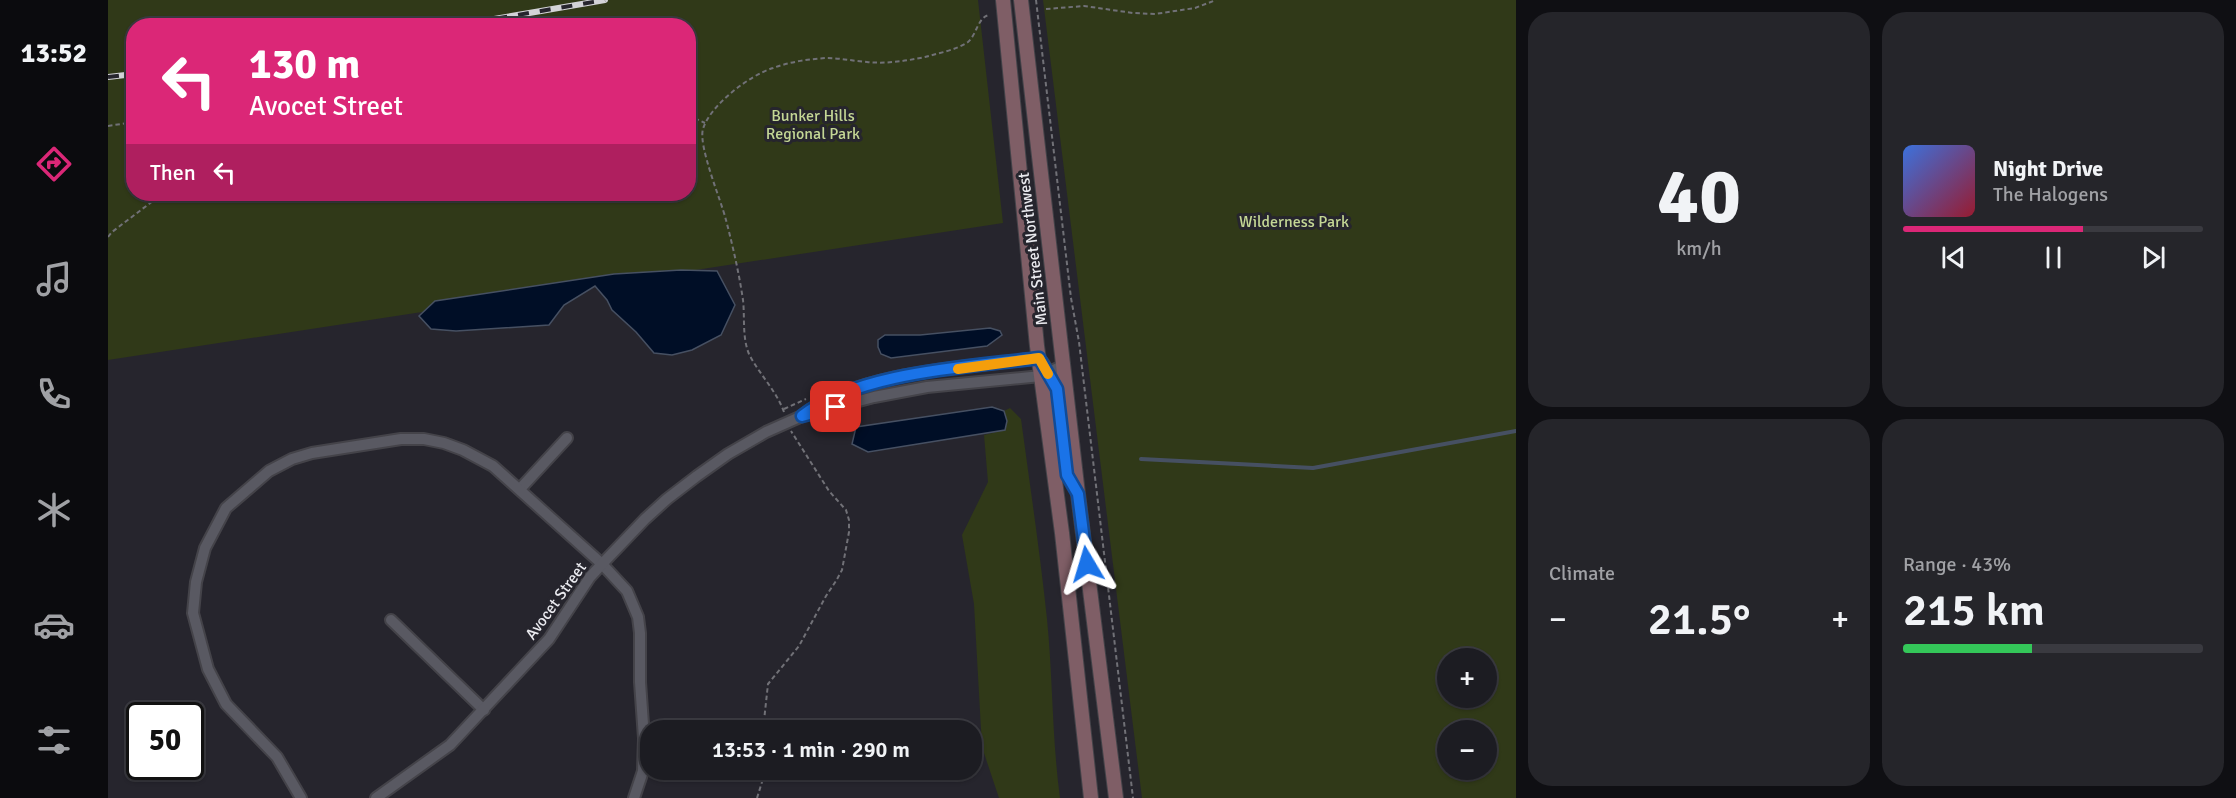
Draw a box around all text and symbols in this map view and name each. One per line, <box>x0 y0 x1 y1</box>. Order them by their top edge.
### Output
text: 13:52 <box>21 37 87 70</box>
text: 130 m <box>249 39 360 90</box>
icon: left <box>150 42 228 120</box>
text: Avocet Street <box>249 90 403 123</box>
park label: Bunker Hills Regional Park <box>766 106 860 144</box>
icon: directions <box>33 143 75 185</box>
text: 40 <box>1657 149 1741 245</box>
text: Night Drive <box>1993 155 2103 182</box>
icon: left <box>208 156 241 189</box>
text: Then <box>150 159 196 186</box>
street label: Main Street Northwest <box>1014 171 1052 327</box>
text: The Halogens <box>1993 182 2108 207</box>
park label: Wilderness Park <box>1239 212 1349 232</box>
text: km/h <box>1676 236 1722 261</box>
icon: previous <box>1937 241 1970 274</box>
icon: pause <box>2037 241 2070 274</box>
icon: next <box>2137 241 2170 274</box>
icon: music <box>33 258 75 300</box>
icon: phone <box>33 373 75 415</box>
pin <box>810 381 861 432</box>
icon: arrive <box>819 390 852 423</box>
icon: climate <box>33 489 75 531</box>
position arrow <box>1055 532 1119 596</box>
text: Range · 43% <box>1903 552 2011 577</box>
street label: Avocet Street <box>521 558 591 644</box>
text: Climate <box>1549 561 1615 586</box>
text: 215 km <box>1903 583 2045 638</box>
text: 21.5° <box>1648 592 1750 647</box>
text: − <box>1549 599 1567 640</box>
text: + <box>1831 599 1849 640</box>
icon: car <box>33 604 75 646</box>
map controls <box>1437 648 1497 780</box>
button: + <box>1437 648 1497 708</box>
speed limit sign: 50 <box>126 702 204 780</box>
icon: filters <box>33 719 75 761</box>
button: − <box>1437 720 1497 780</box>
text: 13:53 · 1 min · 290 m <box>712 736 910 763</box>

